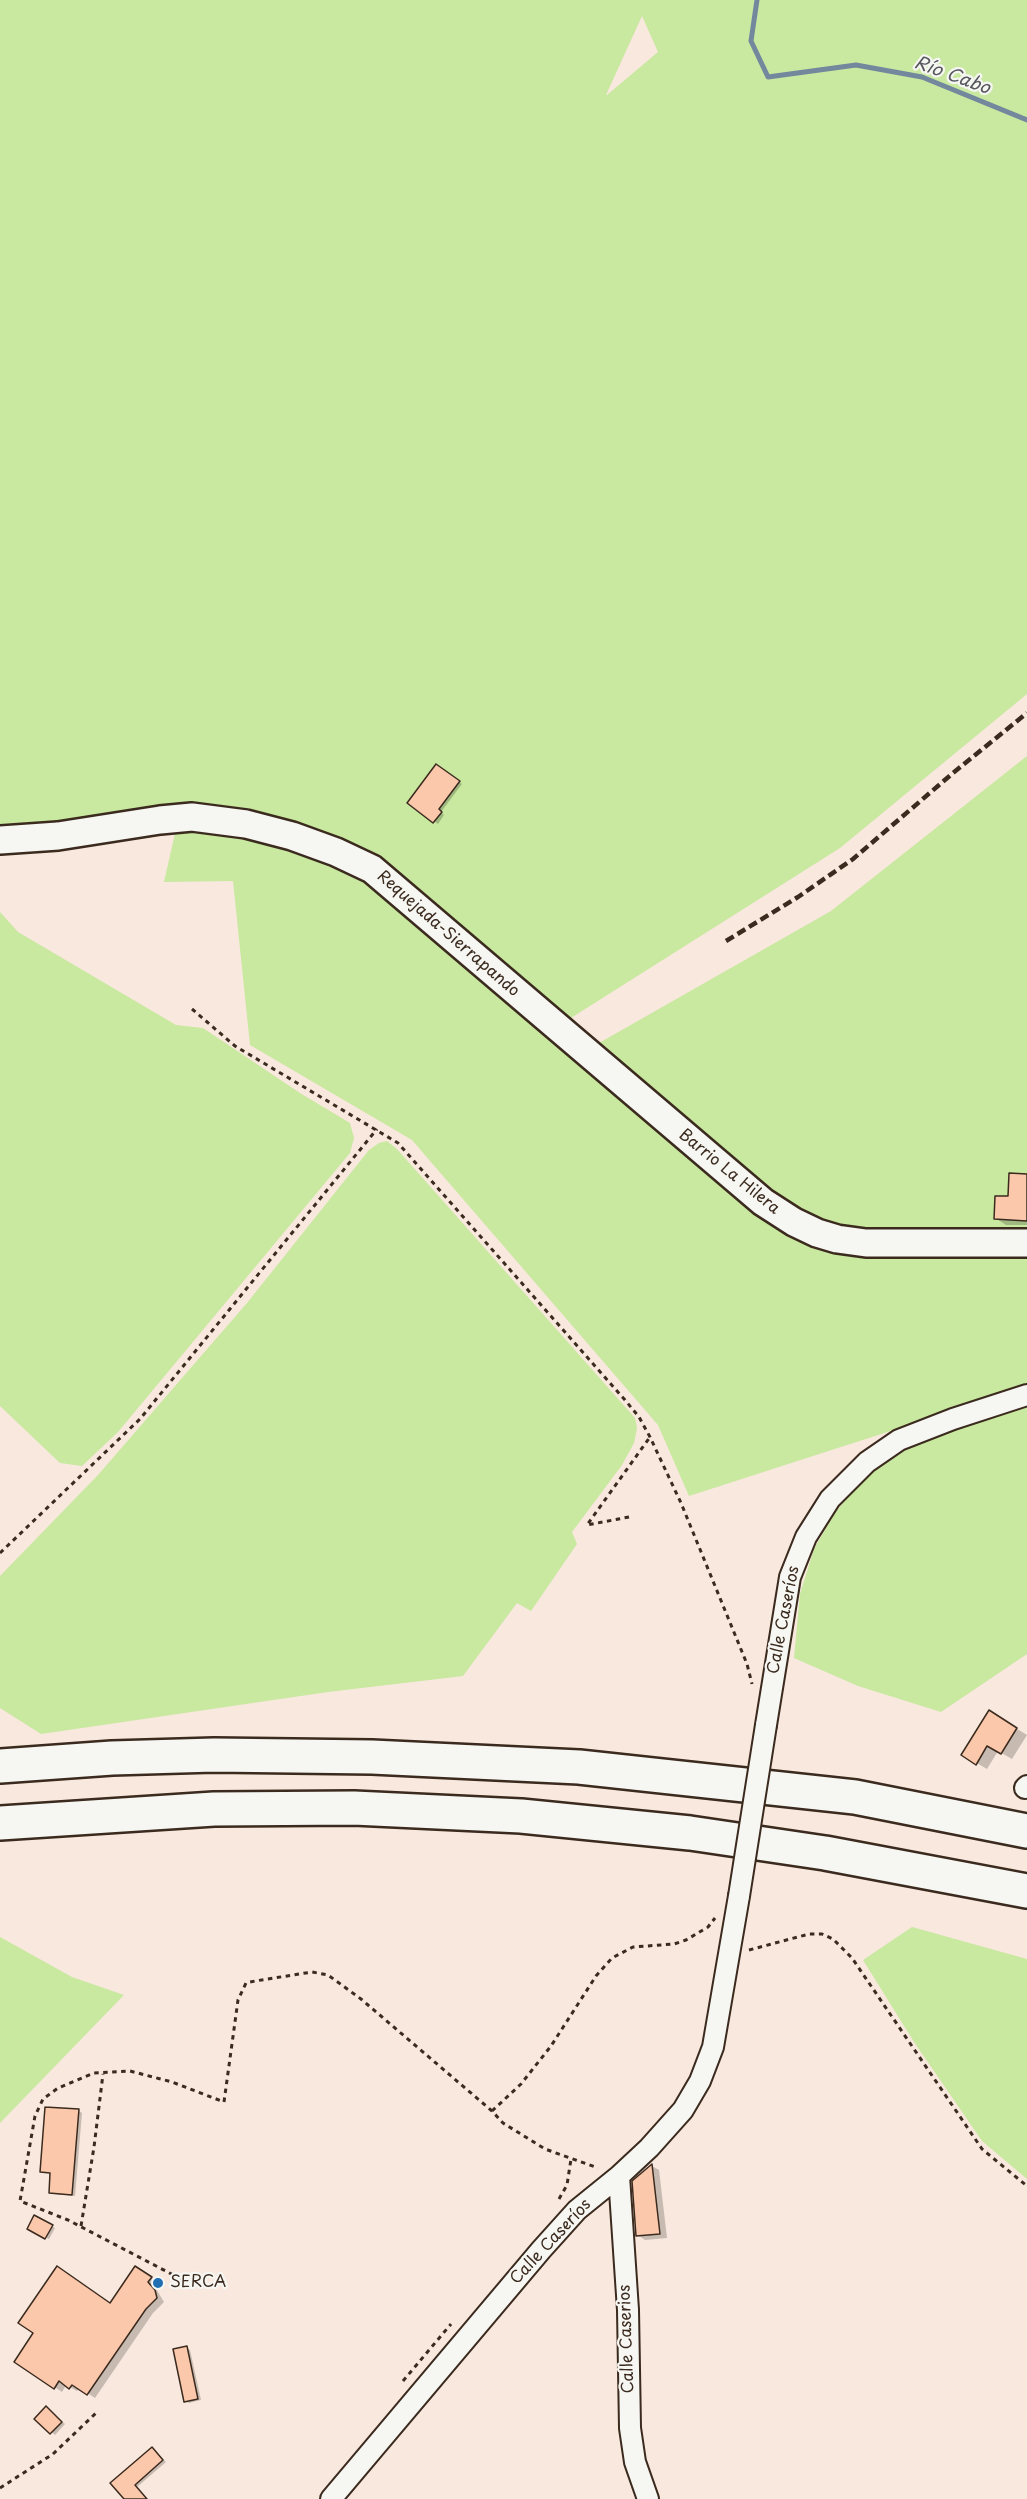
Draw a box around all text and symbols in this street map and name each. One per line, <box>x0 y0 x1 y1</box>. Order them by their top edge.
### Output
water label: Río Cabo <box>911 52 993 100</box>
street label: Requejada-Sierrapando <box>373 867 523 1001</box>
street label: Barrio La Hilera <box>675 1125 783 1219</box>
street label: Calle Caseríos <box>764 1564 804 1676</box>
street label: Calle Caseríos <box>507 2195 595 2289</box>
place label: SERCA <box>170 2273 226 2293</box>
marker: SERCA <box>151 2276 165 2290</box>
street label: Calle Caserios <box>616 2284 638 2394</box>

